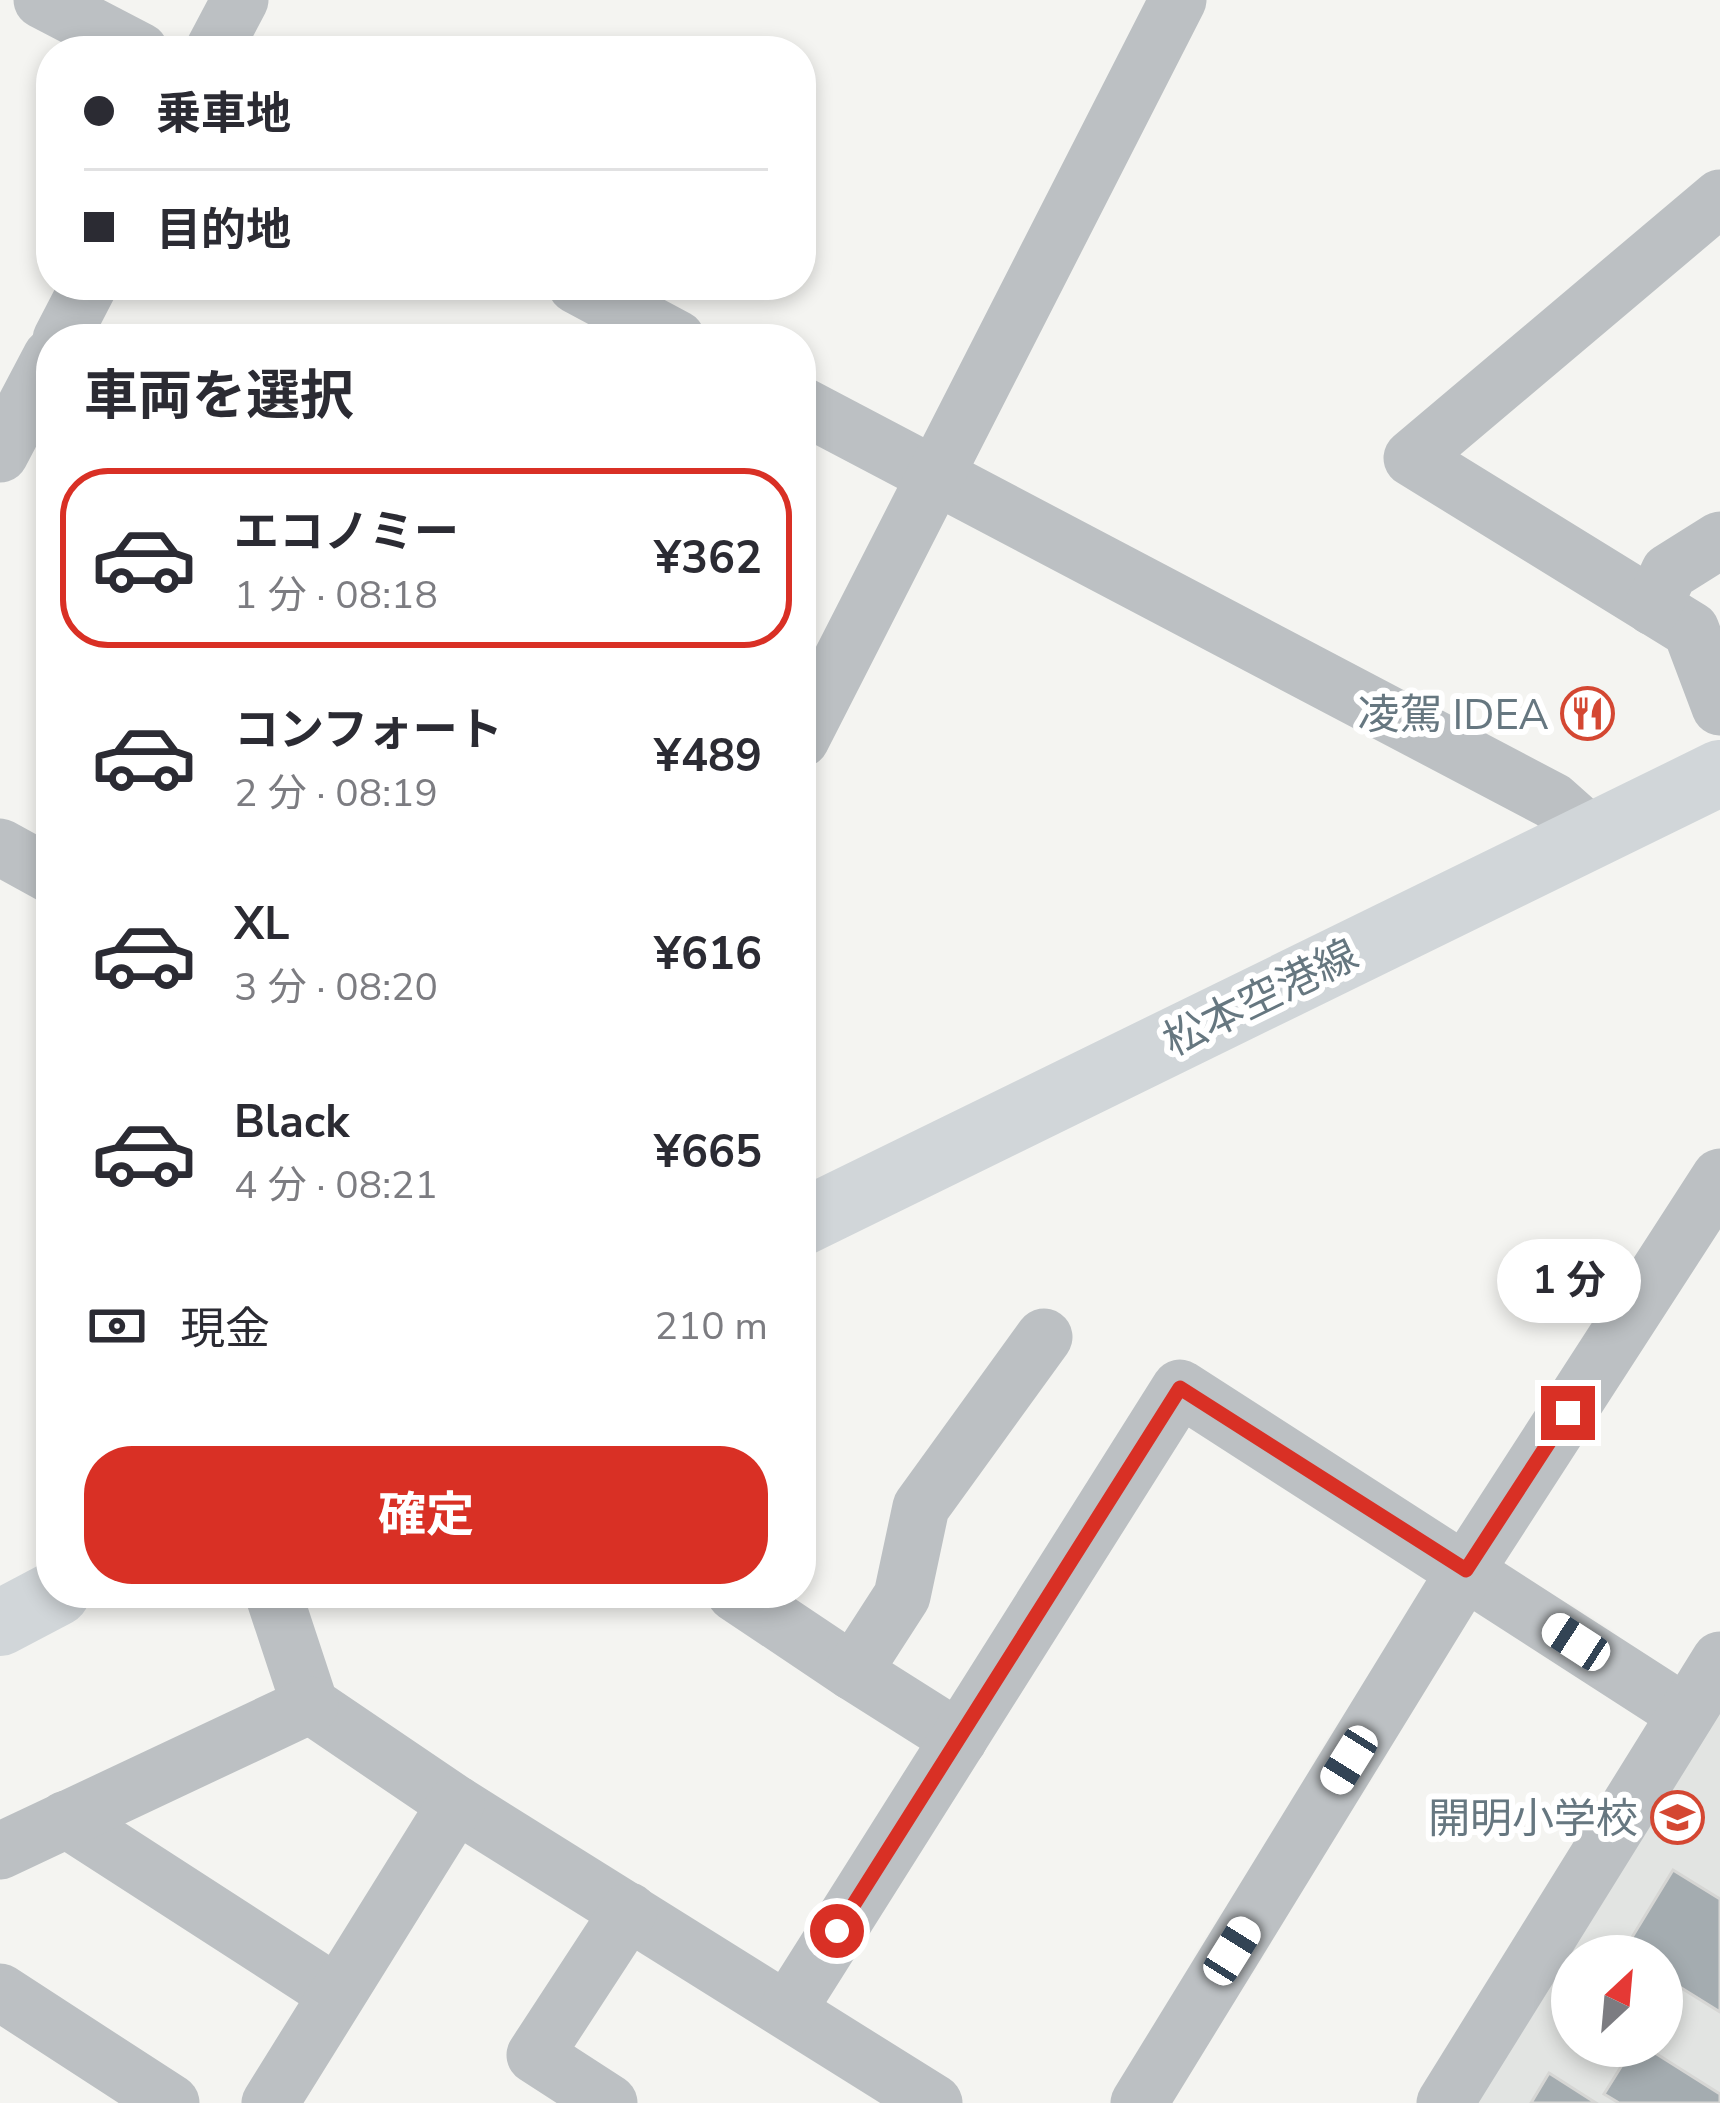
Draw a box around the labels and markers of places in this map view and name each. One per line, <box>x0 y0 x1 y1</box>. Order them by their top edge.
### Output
restaurant icon: 凌駕 IDEA <box>1560 686 1616 742</box>
place label: 凌駕 IDEA <box>1358 687 1549 744</box>
school or university icon: 開明小学校 <box>1649 1790 1705 1846</box>
place label: 開明小学校 <box>1428 1791 1638 1848</box>

